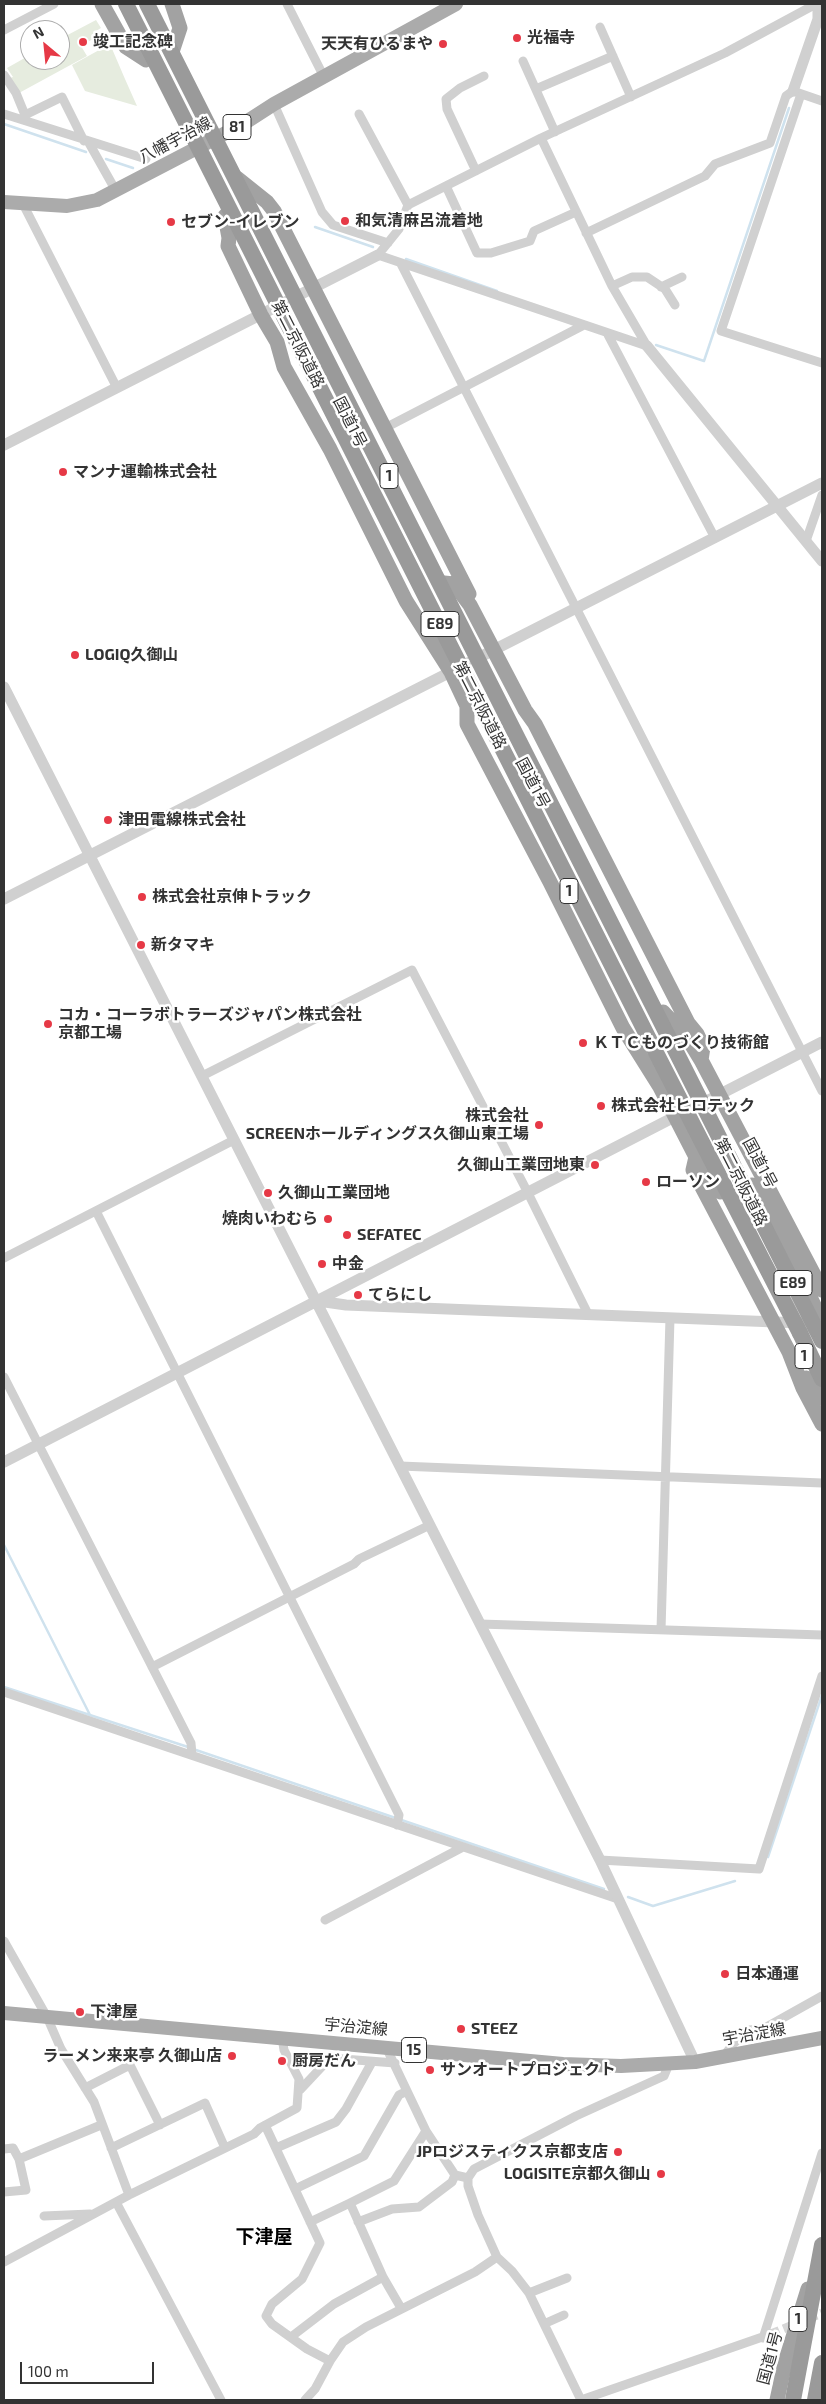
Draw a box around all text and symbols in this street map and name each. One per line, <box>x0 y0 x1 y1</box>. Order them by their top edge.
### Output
north arrow <box>20 20 70 70</box>
text: N <box>30 22 47 42</box>
place label: 光福寺 <box>527 28 575 48</box>
place label: 竣工記念碑 <box>93 32 173 52</box>
marker: 光福寺 <box>511 32 523 44</box>
place label: 天天有ひるまや <box>321 34 433 54</box>
marker: 竣工記念碑 <box>77 36 89 48</box>
marker: 天天有ひるまや <box>437 38 449 50</box>
street label: 八幡宇治線 <box>135 113 215 167</box>
road number: 81 <box>223 114 251 140</box>
place label: 和気清麻呂流着地 <box>355 211 483 231</box>
place label: セブン-イレブン <box>181 212 300 232</box>
marker: 和気清麻呂流着地 <box>339 215 351 227</box>
marker: セブン-イレブン <box>165 216 177 228</box>
street label: 第二京阪道路 <box>268 297 328 391</box>
street label: 国道1号 <box>329 393 371 451</box>
place label: マンナ運輸株式会社 <box>73 462 217 482</box>
road number: 1 <box>380 464 398 488</box>
marker: マンナ運輸株式会社 <box>57 466 69 478</box>
road number: E89 <box>421 612 459 636</box>
place label: LOGIQ久御山 <box>85 645 178 665</box>
marker: LOGIQ久御山 <box>69 649 81 661</box>
street label: 第二京阪道路 <box>450 658 510 752</box>
street label: 国道1号 <box>512 754 554 812</box>
place label: 津田電線株式会社 <box>118 810 246 830</box>
marker: 津田電線株式会社 <box>102 814 114 826</box>
road number: 1 <box>560 878 578 904</box>
place label: 株式会社京伸トラック <box>152 887 312 907</box>
marker: 株式会社京伸トラック <box>136 891 148 903</box>
place label: 新タマキ <box>151 935 215 955</box>
marker: 新タマキ <box>135 939 147 951</box>
place label: コカ・コーラボトラーズジャパン株式会社 京都工場 <box>58 1005 362 1043</box>
marker: コカ・コーラボトラーズジャパン株式会社 京都工場 <box>42 1018 54 1030</box>
place label: ＫＴＣものづくり技術館 <box>593 1033 769 1053</box>
marker: ＫＴＣものづくり技術館 <box>577 1037 589 1049</box>
place label: 株式会社ヒロテック <box>611 1096 755 1116</box>
marker: 株式会社ヒロテック <box>595 1100 607 1112</box>
place label: 株式会社 SCREENホールディングス久御山東工場 <box>246 1106 529 1144</box>
marker: 株式会社 SCREENホールディングス久御山東工場 <box>533 1119 545 1131</box>
street label: 国道1号 <box>739 1134 781 1192</box>
street label: 第二京阪道路 <box>711 1135 771 1229</box>
place label: 久御山工業団地東 <box>457 1155 585 1175</box>
marker: 久御山工業団地東 <box>589 1159 601 1171</box>
place label: ローソン <box>656 1172 720 1192</box>
marker: ローソン <box>640 1176 652 1188</box>
place label: 久御山工業団地 <box>278 1183 390 1203</box>
marker: 久御山工業団地 <box>262 1187 274 1199</box>
place label: 焼肉いわむら <box>222 1209 318 1229</box>
marker: 焼肉いわむら <box>322 1213 334 1225</box>
place label: SEFATEC <box>357 1225 422 1245</box>
marker: SEFATEC <box>341 1229 353 1241</box>
place label: 中金 <box>332 1254 364 1274</box>
marker: 中金 <box>316 1258 328 1270</box>
road number: E89 <box>774 1270 812 1296</box>
place label: てらにし <box>368 1285 432 1305</box>
marker: てらにし <box>352 1289 364 1301</box>
road number: 1 <box>795 1344 813 1368</box>
place label: 日本通運 <box>735 1964 799 1984</box>
marker: 日本通運 <box>719 1968 731 1980</box>
place label: 下津屋 <box>90 2002 138 2022</box>
marker: 下津屋 <box>74 2006 86 2018</box>
street label: 宇治淀線 <box>323 2015 389 2039</box>
place label: STEEZ <box>471 2019 518 2039</box>
street label: 宇治淀線 <box>721 2019 787 2049</box>
marker: STEEZ <box>455 2023 467 2035</box>
road number: 15 <box>402 2038 426 2062</box>
place label: ラーメン来来亭 久御山店 <box>43 2046 222 2066</box>
marker: ラーメン来来亭 久御山店 <box>226 2050 238 2062</box>
place label: 厨房だん <box>292 2051 356 2071</box>
marker: 厨房だん <box>276 2055 288 2067</box>
place label: サンオートプロジェクト <box>440 2060 616 2080</box>
marker: サンオートプロジェクト <box>424 2064 436 2076</box>
place label: JPロジスティクス京都支店 <box>416 2142 608 2162</box>
marker: JPロジスティクス京都支店 <box>612 2146 624 2158</box>
place label: LOGISITE京都久御山 <box>504 2164 651 2184</box>
marker: LOGISITE京都久御山 <box>655 2168 667 2180</box>
district label: 下津屋 <box>236 2226 292 2248</box>
road number: 1 <box>789 2306 807 2332</box>
street label: 国道1号 <box>754 2329 786 2387</box>
scale bar <box>22 2352 156 2384</box>
text: 100 m <box>28 2362 69 2380</box>

